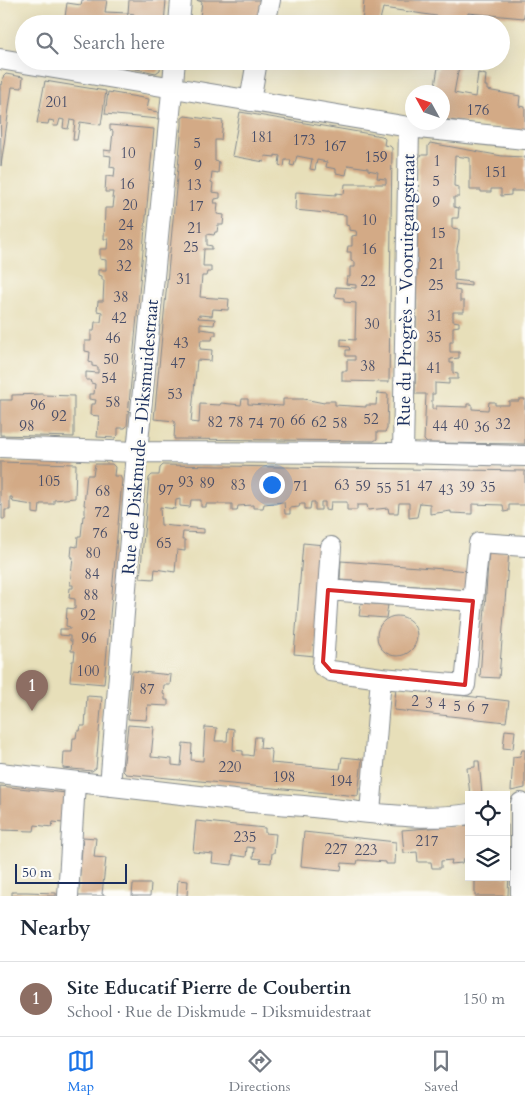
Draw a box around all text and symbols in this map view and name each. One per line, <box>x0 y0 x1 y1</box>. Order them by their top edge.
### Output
search box <box>15 15 510 70</box>
icon: search <box>33 29 61 57</box>
text: Search here <box>73 30 165 56</box>
north arrow <box>405 85 450 130</box>
house number: 201 <box>45 92 69 112</box>
house number: 176 <box>466 100 490 120</box>
house number: 181 <box>250 127 274 147</box>
house number: 173 <box>292 130 316 150</box>
house number: 5 <box>193 133 201 153</box>
house number: 167 <box>323 136 347 156</box>
house number: 10 <box>120 143 136 163</box>
house number: 159 <box>364 147 388 167</box>
house number: 1 <box>433 151 441 171</box>
street label: Rue du Progrès - Vooruitgangstraat <box>392 153 421 427</box>
house number: 9 <box>194 155 202 175</box>
house number: 151 <box>484 162 508 182</box>
house number: 5 <box>432 171 440 191</box>
house number: 16 <box>119 174 135 194</box>
house number: 13 <box>186 175 202 195</box>
house number: 9 <box>432 192 440 212</box>
house number: 20 <box>122 195 138 215</box>
house number: 17 <box>188 196 204 216</box>
house number: 10 <box>361 210 377 230</box>
house number: 24 <box>118 215 134 235</box>
house number: 21 <box>187 218 203 238</box>
house number: 15 <box>430 223 446 243</box>
house number: 28 <box>118 235 134 255</box>
house number: 25 <box>183 237 199 257</box>
house number: 16 <box>361 239 377 259</box>
house number: 21 <box>429 254 445 274</box>
house number: 32 <box>116 256 132 276</box>
house number: 31 <box>176 269 192 289</box>
house number: 22 <box>360 271 376 291</box>
house number: 25 <box>428 275 444 295</box>
house number: 38 <box>113 287 129 307</box>
street label: Rue de Diskmude - Diksmuidestraat <box>116 298 165 576</box>
house number: 31 <box>427 306 443 326</box>
house number: 42 <box>111 308 127 328</box>
house number: 30 <box>364 314 380 334</box>
house number: 35 <box>426 327 442 347</box>
house number: 46 <box>105 328 121 348</box>
house number: 43 <box>173 333 189 353</box>
house number: 50 <box>103 349 119 369</box>
house number: 47 <box>170 353 186 373</box>
house number: 38 <box>360 356 376 376</box>
house number: 41 <box>426 358 442 378</box>
house number: 54 <box>101 368 117 388</box>
house number: 53 <box>167 384 183 404</box>
house number: 58 <box>105 392 121 412</box>
house number: 96 <box>30 395 46 415</box>
house number: 92 <box>51 406 67 426</box>
house number: 52 <box>363 409 379 429</box>
house number: 66 <box>290 410 306 430</box>
house number: 82 <box>207 412 223 432</box>
house number: 78 <box>228 412 244 432</box>
house number: 62 <box>311 412 327 432</box>
house number: 74 <box>248 413 264 433</box>
house number: 70 <box>269 413 285 433</box>
house number: 58 <box>332 413 348 433</box>
house number: 32 <box>495 414 511 434</box>
house number: 40 <box>453 415 469 435</box>
house number: 98 <box>19 416 35 436</box>
house number: 44 <box>432 416 448 436</box>
house number: 36 <box>474 417 490 437</box>
house number: 105 <box>37 471 61 491</box>
house number: 93 <box>178 472 194 492</box>
your location <box>259 472 285 498</box>
house number: 89 <box>199 473 215 493</box>
house number: 83 <box>230 475 246 495</box>
house number: 63 <box>334 475 350 495</box>
house number: 71 <box>293 476 309 496</box>
house number: 59 <box>355 476 371 496</box>
house number: 51 <box>396 476 412 496</box>
house number: 47 <box>417 476 433 496</box>
house number: 39 <box>459 477 475 497</box>
house number: 35 <box>480 477 496 497</box>
house number: 55 <box>376 478 392 498</box>
house number: 97 <box>158 480 174 500</box>
house number: 43 <box>438 480 454 500</box>
house number: 68 <box>95 481 111 501</box>
house number: 72 <box>94 502 110 522</box>
house number: 76 <box>92 523 108 543</box>
house number: 65 <box>156 533 172 553</box>
house number: 80 <box>85 543 101 563</box>
house number: 84 <box>84 564 100 584</box>
house number: 88 <box>83 585 99 605</box>
house number: 92 <box>80 605 96 625</box>
house number: 96 <box>81 628 97 648</box>
house number: 100 <box>76 661 100 681</box>
pin: 1 <box>16 670 48 711</box>
house number: 87 <box>139 679 155 699</box>
house number: 2 <box>411 691 419 711</box>
house number: 3 <box>425 693 433 713</box>
house number: 4 <box>438 694 446 714</box>
house number: 5 <box>453 696 461 716</box>
house number: 6 <box>467 697 475 717</box>
house number: 7 <box>481 699 489 719</box>
house number: 220 <box>218 757 242 777</box>
house number: 198 <box>272 767 296 787</box>
house number: 194 <box>329 771 353 791</box>
map controls <box>465 791 510 881</box>
button: locate <box>465 791 510 836</box>
house number: 235 <box>233 827 257 847</box>
house number: 217 <box>415 831 439 851</box>
button: layers <box>465 836 510 881</box>
house number: 227 <box>324 839 348 859</box>
house number: 223 <box>354 840 378 860</box>
scale bar <box>15 861 128 884</box>
text: 50 m <box>22 863 52 882</box>
text: Nearby <box>20 914 91 943</box>
text: Site Educatif Pierre de Coubertin <box>67 975 351 1001</box>
text: 1 <box>32 988 40 1010</box>
text: 150 m <box>463 988 505 1010</box>
text: School · Rue de Diskmude - Diksmuidestraat <box>67 1001 371 1023</box>
tab: Map <box>67 1047 95 1096</box>
tab: Directions <box>229 1047 290 1096</box>
tab: Saved <box>424 1047 458 1096</box>

